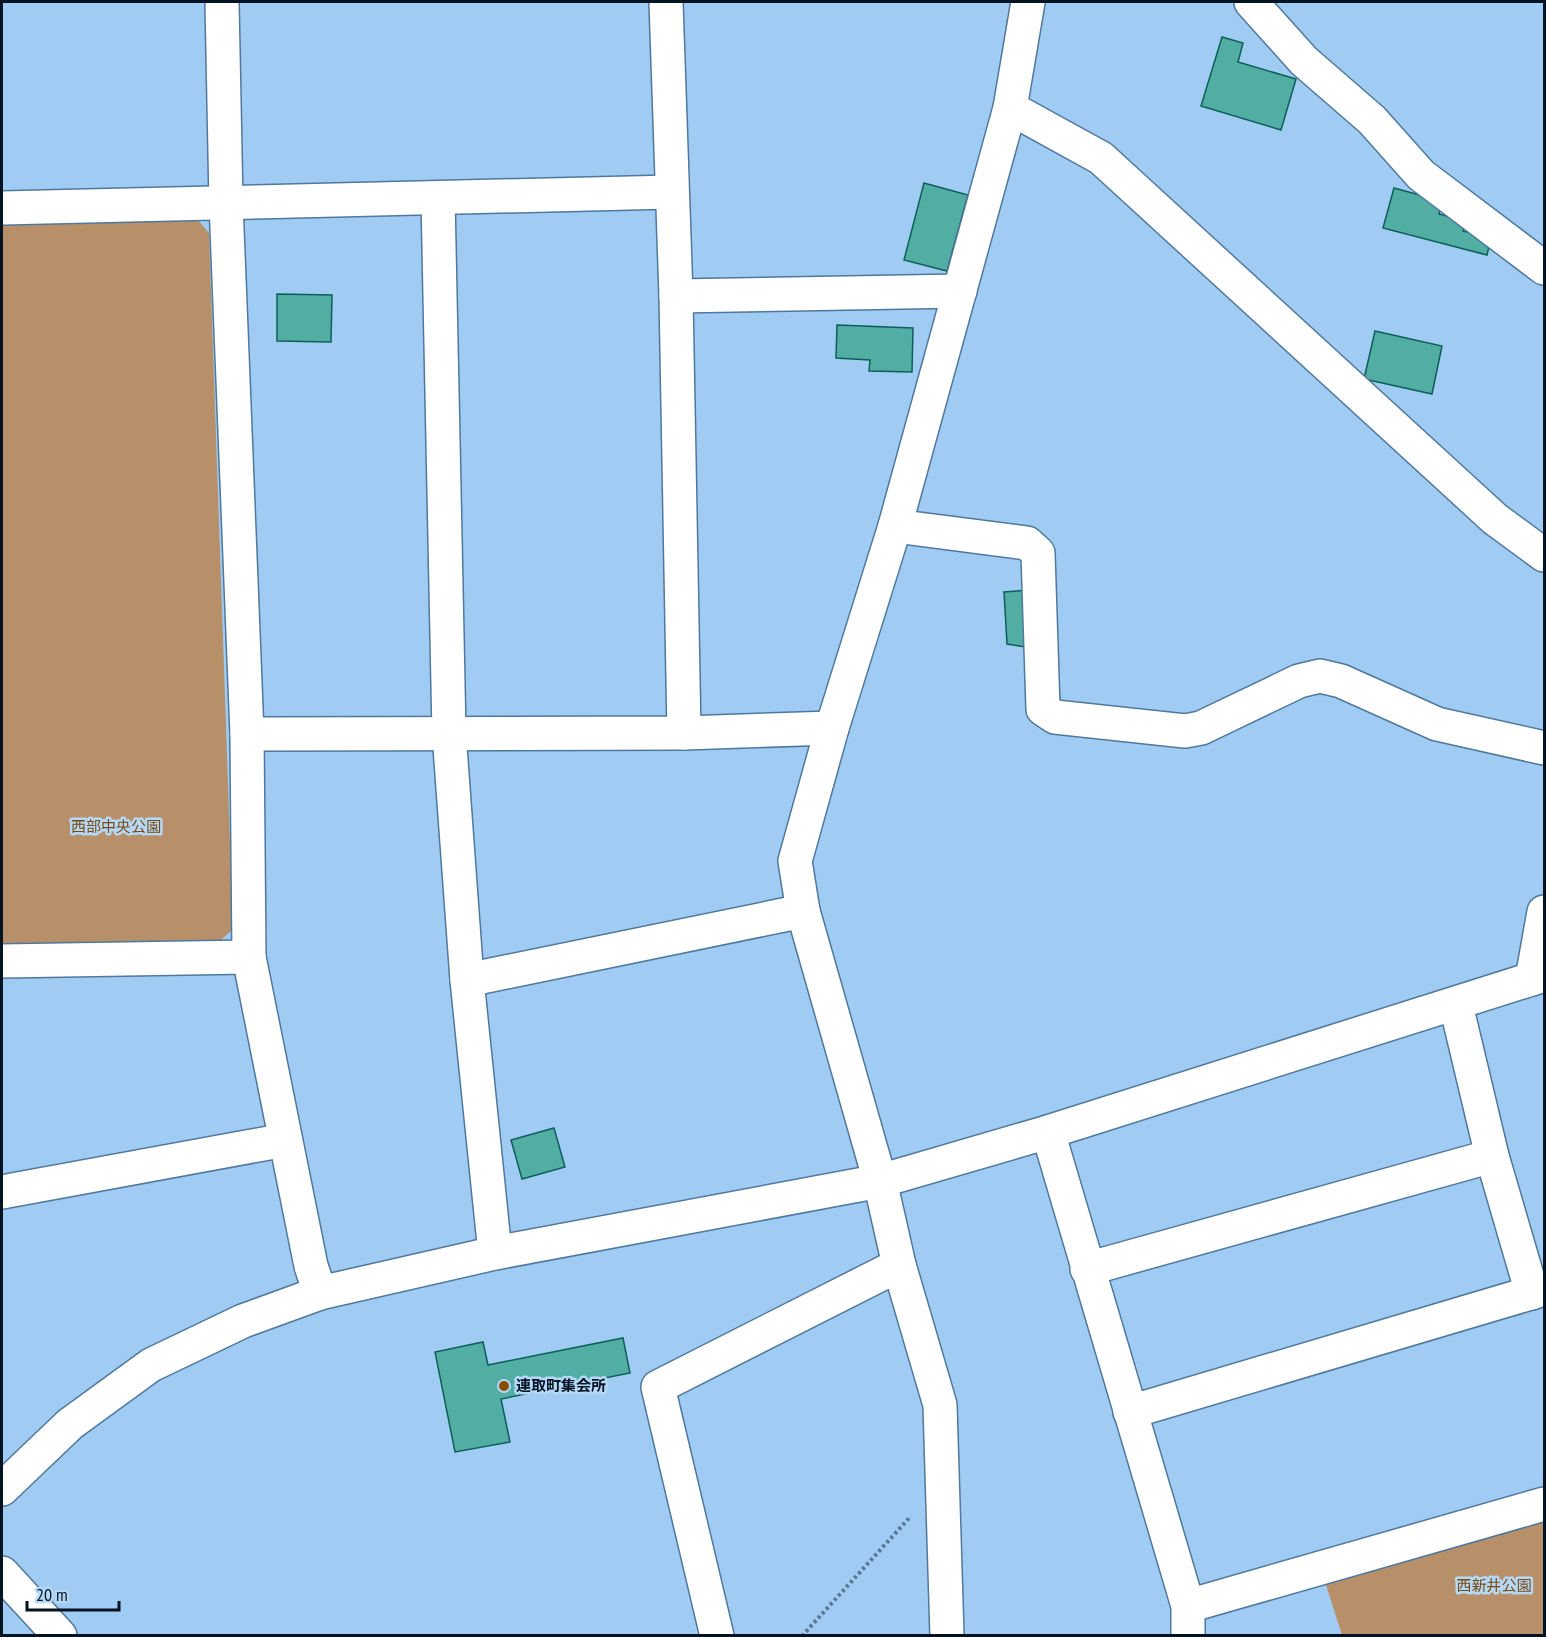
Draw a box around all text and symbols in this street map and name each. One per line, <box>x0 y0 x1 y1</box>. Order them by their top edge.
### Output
park label: 西部中央公園 <box>71 817 161 836</box>
place label: 連取町集会所 <box>516 1376 606 1395</box>
marker: 連取町集会所 <box>497 1379 511 1393</box>
scale bar <box>27 1574 118 1612</box>
park label: 西新井公園 <box>1456 1576 1532 1595</box>
text: 20 m <box>36 1583 68 1606</box>

